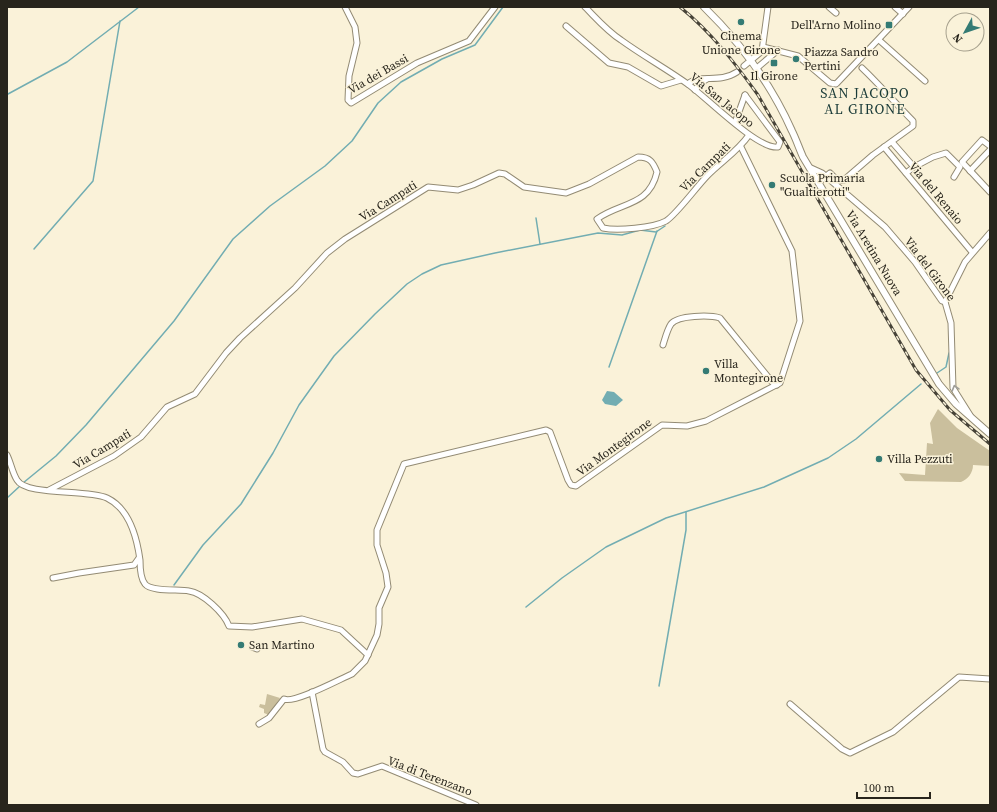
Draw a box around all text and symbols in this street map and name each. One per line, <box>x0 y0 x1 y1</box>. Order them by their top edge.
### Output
north arrow <box>945 12 985 52</box>
marker: Cinema Unione Girone <box>736 17 746 27</box>
place label: Dell'Arno Molino <box>791 17 881 33</box>
marker: Dell'Arno Molino <box>884 20 894 30</box>
place label: Cinema Unione Girone <box>702 28 780 58</box>
text: N <box>949 30 966 46</box>
place label: Piazza Sandro Pertini <box>804 44 879 74</box>
street label: Via dei Bassi <box>345 50 411 98</box>
marker: Piazza Sandro Pertini <box>791 54 801 64</box>
marker: Il Girone <box>769 58 779 68</box>
place label: Il Girone <box>750 68 798 84</box>
street label: Via San Jacopo <box>686 69 758 131</box>
district label: SAN JACOPO AL GIRONE <box>820 83 910 119</box>
street label: Via Campati <box>676 138 734 195</box>
street label: Via del Renaio <box>905 158 967 228</box>
place label: Scuola Primaria "Gualtierotti" <box>780 170 866 200</box>
street label: Via Campati <box>356 177 420 225</box>
marker: Scuola Primaria "Gualtierotti" <box>767 180 777 190</box>
street label: Via Aretina Nuova <box>842 207 906 299</box>
street label: Via del Girone <box>901 234 959 304</box>
place label: Villa Montegirone <box>714 356 783 386</box>
marker: Villa Montegirone <box>701 366 711 376</box>
one-way arrow <box>951 384 960 391</box>
street label: Via Montegirone <box>573 414 655 480</box>
street label: Via Campati <box>70 425 134 473</box>
place label: Villa Pezzuti <box>887 451 953 467</box>
marker: Villa Pezzuti <box>874 454 884 464</box>
place label: San Martino <box>249 637 315 653</box>
marker: San Martino <box>236 640 246 650</box>
street label: Via di Terenzano <box>385 753 475 800</box>
scale bar <box>857 774 930 800</box>
text: 100 m <box>863 780 895 796</box>

